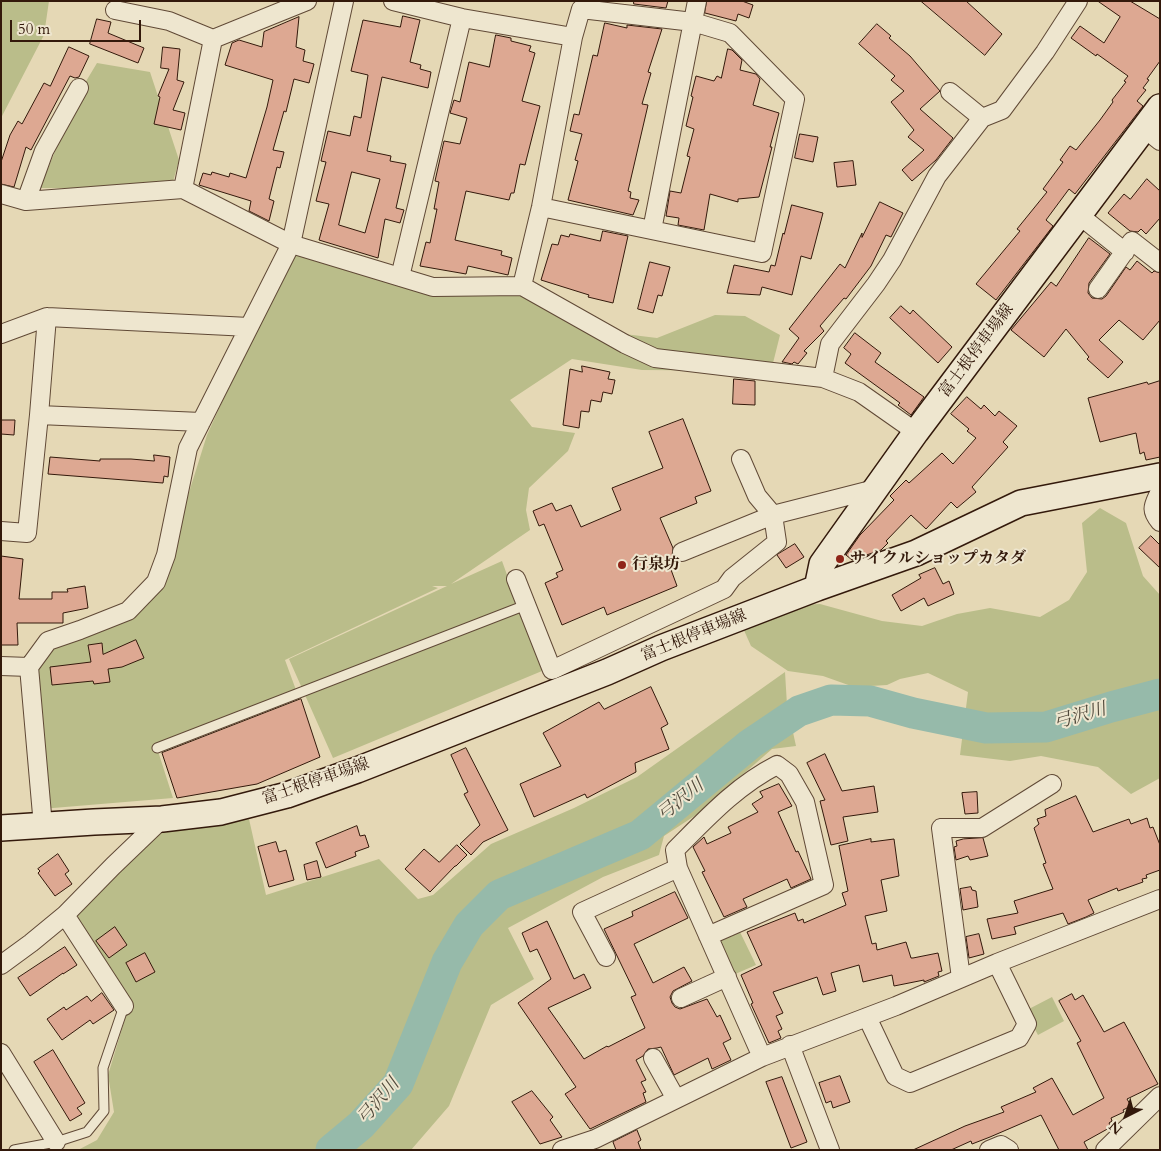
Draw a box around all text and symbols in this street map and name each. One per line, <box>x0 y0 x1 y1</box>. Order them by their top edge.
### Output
scale bar <box>12 10 144 42</box>
text: 50 m <box>18 19 50 39</box>
street label: 富士根停車場線 <box>936 300 1018 402</box>
place label: サイクルショップカタダ <box>850 549 1026 569</box>
marker: サイクルショップカタダ <box>834 553 846 565</box>
place label: 行泉坊 <box>632 555 680 575</box>
marker: 行泉坊 <box>616 559 628 571</box>
street label: 富士根停車場線 <box>638 606 750 666</box>
water label: 弓沢川 <box>1051 699 1109 735</box>
street label: 富士根停車場線 <box>260 755 372 809</box>
water label: 弓沢川 <box>653 776 709 826</box>
water label: 弓沢川 <box>353 1074 405 1130</box>
north arrow <box>1101 1091 1151 1141</box>
text: N <box>1105 1117 1127 1139</box>

